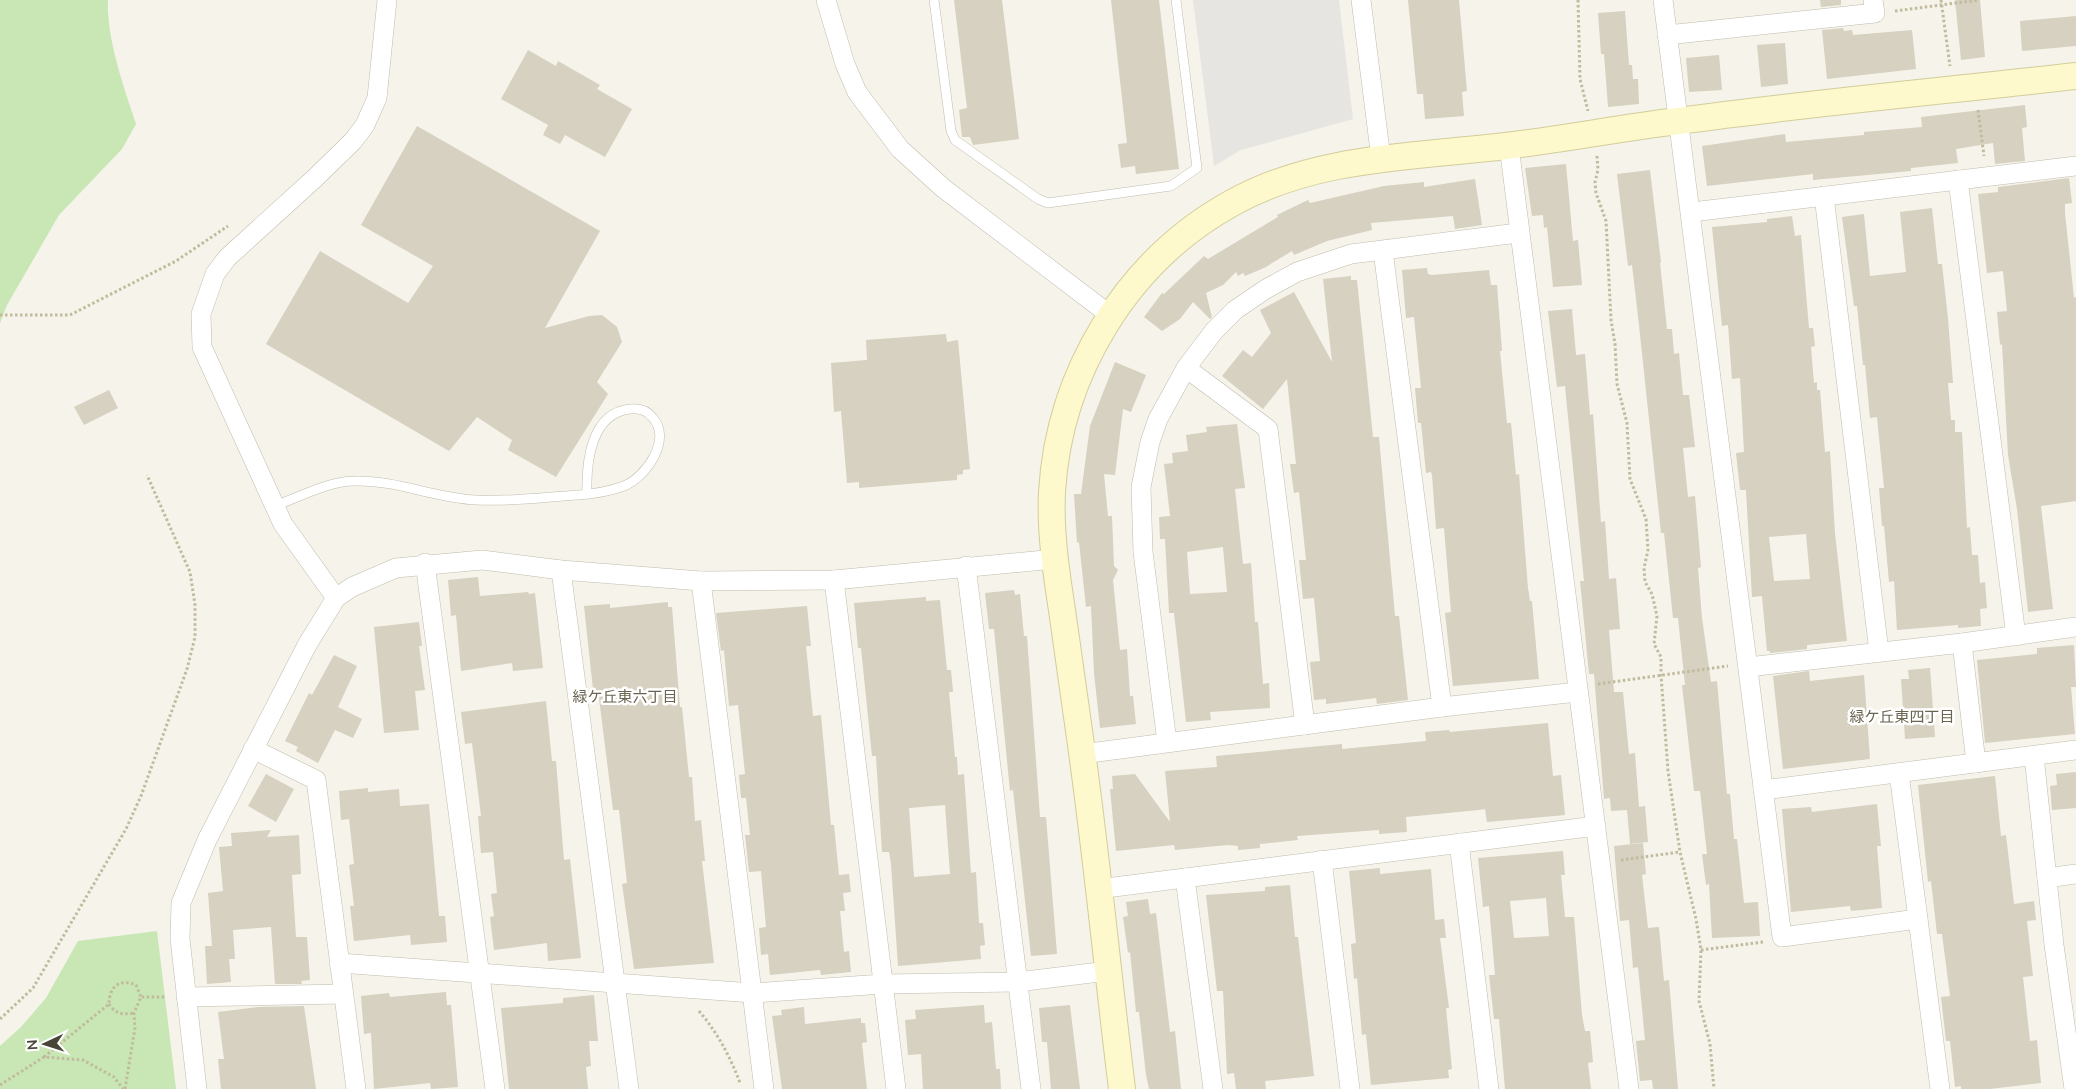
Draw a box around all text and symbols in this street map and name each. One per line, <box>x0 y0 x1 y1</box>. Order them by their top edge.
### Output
district label: 緑ケ丘東六丁目 <box>572 687 678 706</box>
district label: 緑ケ丘東四丁目 <box>1849 707 1955 726</box>
north arrow <box>20 1019 70 1069</box>
text: N <box>23 1039 41 1051</box>

